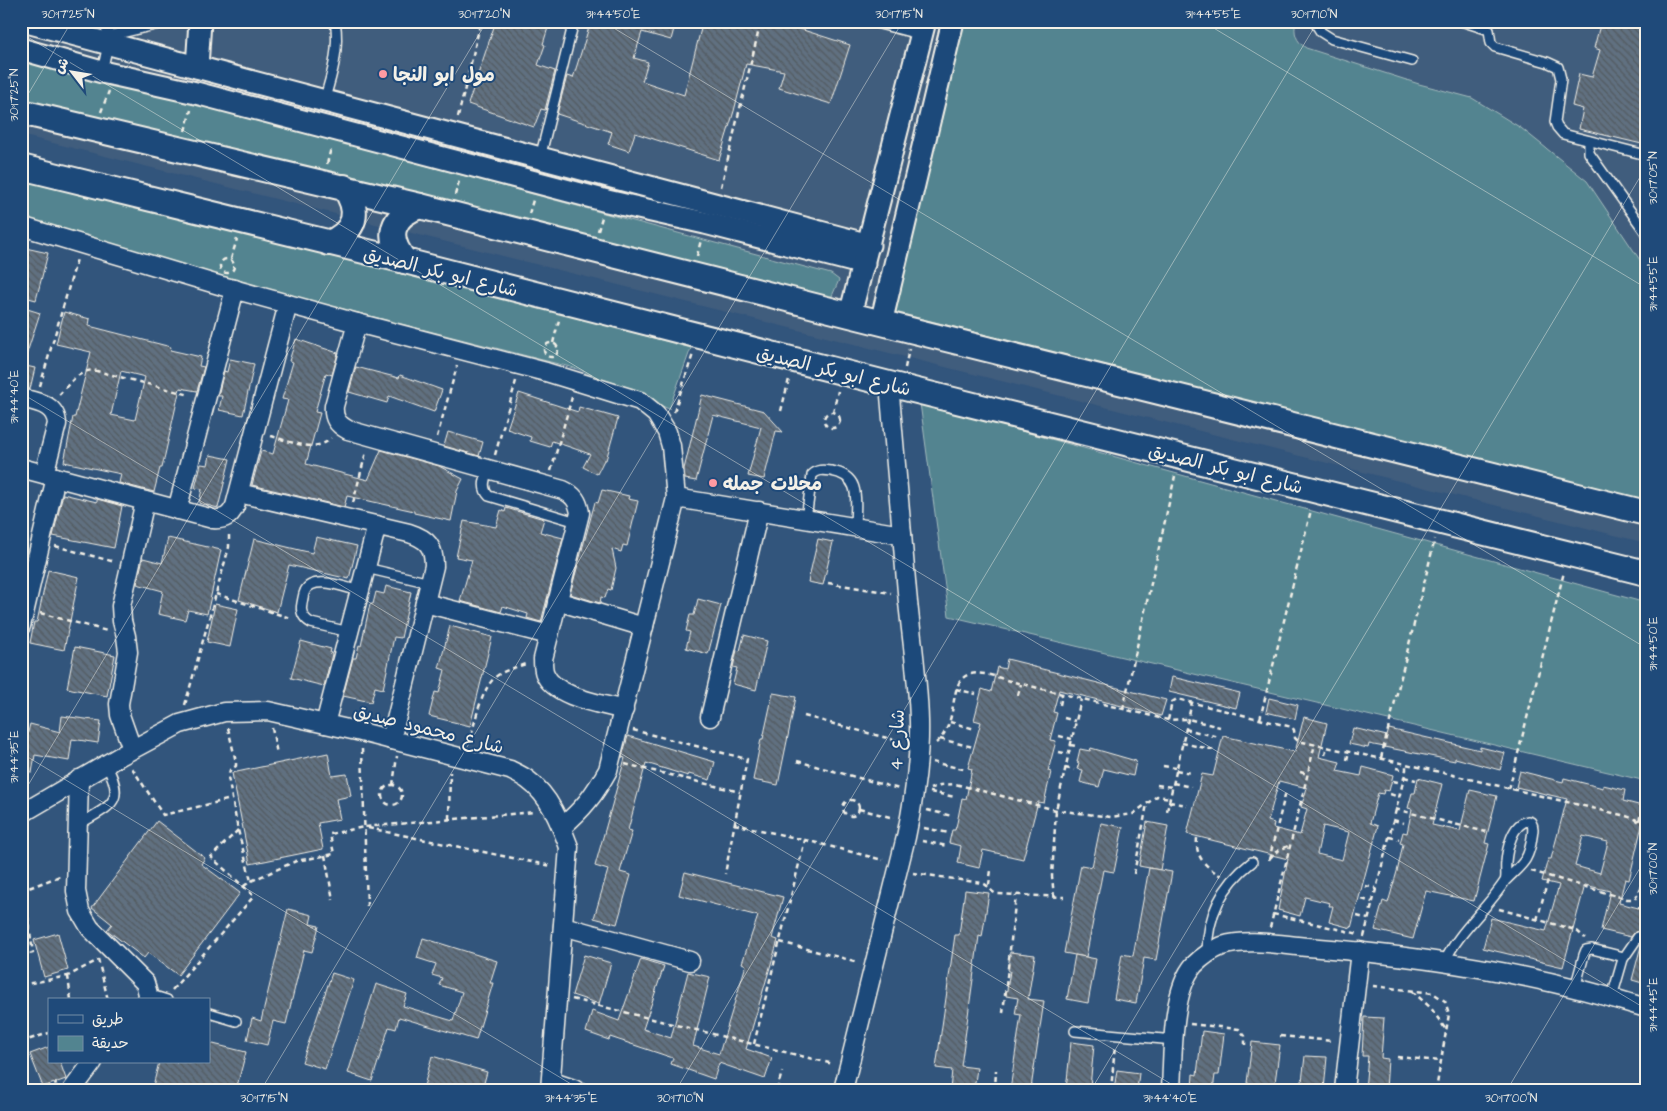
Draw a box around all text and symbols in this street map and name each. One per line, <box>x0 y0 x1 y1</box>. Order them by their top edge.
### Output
text: 30°17'25"N <box>42 6 95 23</box>
text: 30°17'20"N <box>458 6 510 23</box>
text: 31°44'50"E <box>586 6 640 23</box>
text: 30°17'15"N <box>875 6 923 23</box>
text: 31°44'55"E <box>1185 6 1241 23</box>
text: 30°17'10"N <box>1291 6 1338 23</box>
north arrow <box>48 48 98 98</box>
text: ش <box>49 54 74 78</box>
place label: مول ابو النجا <box>393 62 495 89</box>
text: 30°17'25"N <box>6 68 23 121</box>
marker: مول ابو النجا <box>377 68 389 80</box>
text: 30°17'05"N <box>1645 151 1662 205</box>
street label: شارع ابو بكر الصديق <box>361 240 521 305</box>
text: 31°44'55"E <box>1645 256 1662 312</box>
street label: شارع ابو بكر الصديق <box>754 339 914 404</box>
text: 31°44'40"E <box>6 370 23 424</box>
street label: شارع ابو بكر الصديق <box>1146 437 1306 502</box>
place label: محلات جمله <box>723 471 822 498</box>
marker: محلات جمله <box>707 477 719 489</box>
text: 31°44'50"E <box>1645 617 1662 671</box>
street label: شارع محمود صديق <box>351 698 507 761</box>
street label: شارع 4 <box>883 709 912 771</box>
text: 31°44'35"E <box>6 730 23 784</box>
text: 30°17'00"N <box>1645 842 1662 895</box>
text: 31°44'45"E <box>1645 977 1662 1033</box>
legend <box>48 998 210 1064</box>
text: طريق <box>92 1009 124 1030</box>
text: حديقة <box>92 1033 129 1054</box>
text: 30°17'15"N <box>240 1090 288 1107</box>
text: 31°44'35"E <box>544 1090 598 1107</box>
text: 30°17'10"N <box>657 1090 704 1107</box>
text: 31°44'40"E <box>1143 1090 1197 1107</box>
text: 30°17'00"N <box>1485 1090 1538 1107</box>

